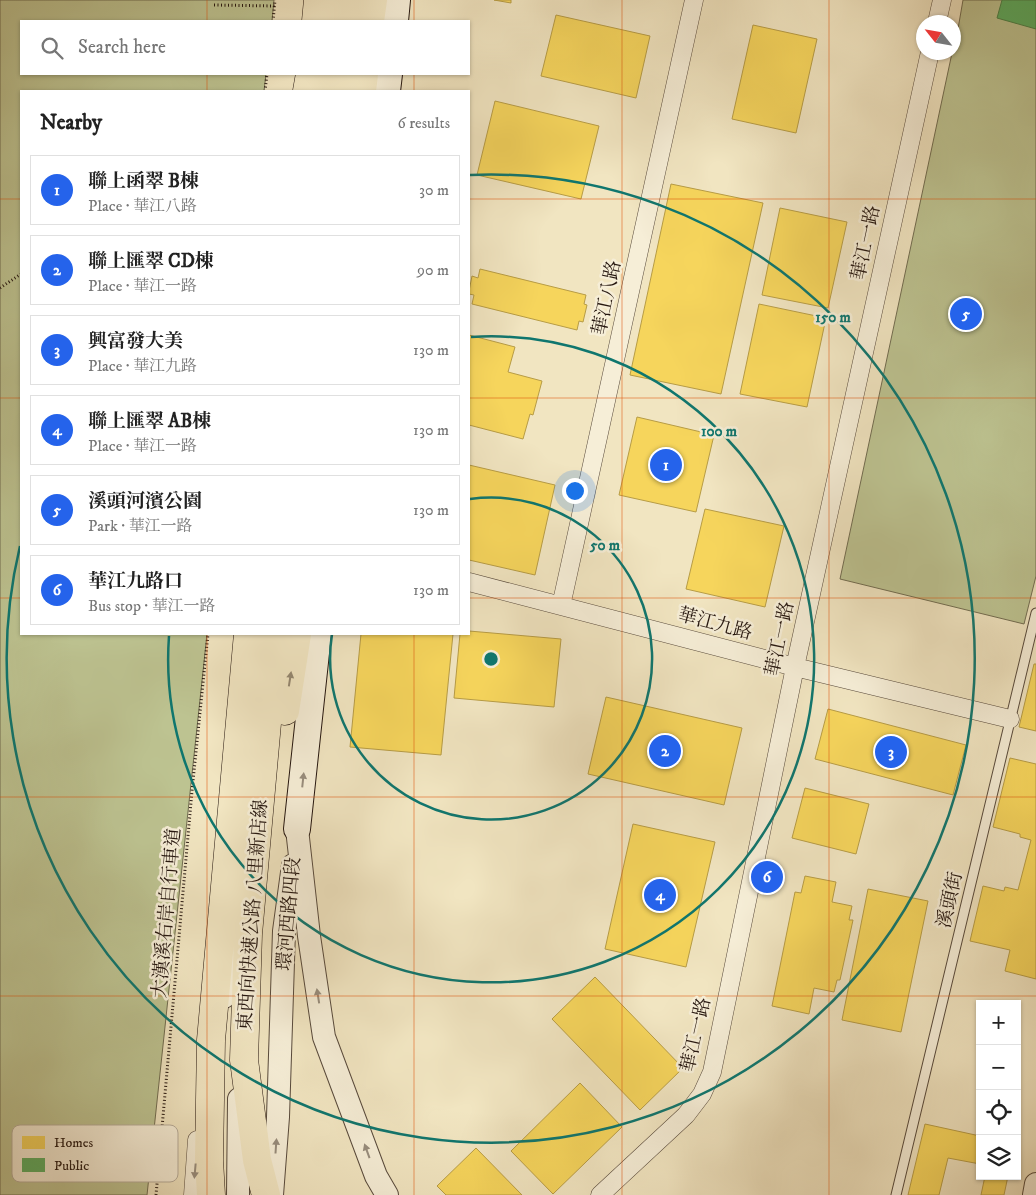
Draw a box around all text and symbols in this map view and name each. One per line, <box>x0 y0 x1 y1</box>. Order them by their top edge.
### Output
north arrow <box>916 15 961 60</box>
search box <box>20 20 470 75</box>
icon: search <box>38 34 66 62</box>
text: Search here <box>78 36 166 59</box>
text: Nearby <box>40 110 102 136</box>
text: 6 results <box>397 113 450 133</box>
text: 聯上函翠 B棟 <box>88 170 199 193</box>
text: 1 <box>54 180 60 200</box>
text: 30 m <box>419 180 449 200</box>
text: Place · 華江八路 <box>88 196 197 216</box>
street label: 華江一路 <box>847 203 885 283</box>
text: 聯上匯翠 CD棟 <box>88 250 214 273</box>
street label: 華江八路 <box>588 258 626 338</box>
text: 2 <box>53 260 61 280</box>
text: 90 m <box>417 260 449 280</box>
text: Place · 華江一路 <box>88 276 197 296</box>
pin: 5 <box>950 295 982 333</box>
text: 150 m <box>815 308 851 327</box>
text: 興富發大美 <box>88 330 183 353</box>
text: 3 <box>54 340 60 360</box>
text: 130 m <box>413 340 449 360</box>
text: Place · 華江九路 <box>88 356 197 376</box>
text: 聯上匯翠 AB棟 <box>88 410 211 433</box>
text: 4 <box>52 420 62 440</box>
text: 130 m <box>413 420 449 440</box>
text: 100 m <box>701 422 738 441</box>
text: Place · 華江一路 <box>88 436 197 456</box>
pin: 1 <box>650 446 682 484</box>
your location <box>562 478 588 504</box>
text: 溪頭河濱公園 <box>88 490 202 513</box>
text: 5 <box>53 500 61 520</box>
text: 130 m <box>413 500 449 520</box>
text: Park · 華江一路 <box>88 516 193 536</box>
text: 50 m <box>589 536 621 555</box>
text: 華江九路口 <box>88 570 183 593</box>
text: 6 <box>53 580 61 600</box>
text: 130 m <box>413 580 449 600</box>
text: Bus stop · 華江一路 <box>88 596 216 616</box>
street label: 華江一路 <box>761 599 799 679</box>
street label: 華江九路 <box>675 603 755 645</box>
centre of rings <box>482 650 500 668</box>
one-way arrow <box>286 671 294 687</box>
pin: 2 <box>649 732 681 770</box>
pin: 3 <box>875 733 907 771</box>
one-way arrow <box>299 772 307 788</box>
street label: 東西向快速公路 八里新店線 <box>233 798 273 1032</box>
street label: 大漢溪右岸自行車道 <box>148 827 186 999</box>
street label: 環河西路四段 <box>273 856 305 972</box>
pin: 6 <box>751 858 783 896</box>
street label: 溪頭街 <box>932 870 968 930</box>
pin: 4 <box>644 876 676 914</box>
one-way arrow <box>314 988 322 1004</box>
street label: 華江一路 <box>676 995 716 1075</box>
map controls <box>976 1000 1021 1180</box>
button: + <box>976 1000 1021 1045</box>
button: − <box>976 1045 1021 1090</box>
button: locate <box>976 1090 1021 1135</box>
legend <box>12 1125 178 1182</box>
text: Homes <box>54 1134 94 1152</box>
button: layers <box>976 1135 1021 1180</box>
one-way arrow <box>272 1138 280 1154</box>
one-way arrow <box>363 1143 370 1158</box>
text: Public <box>54 1157 89 1175</box>
one-way arrow <box>191 1163 199 1179</box>

